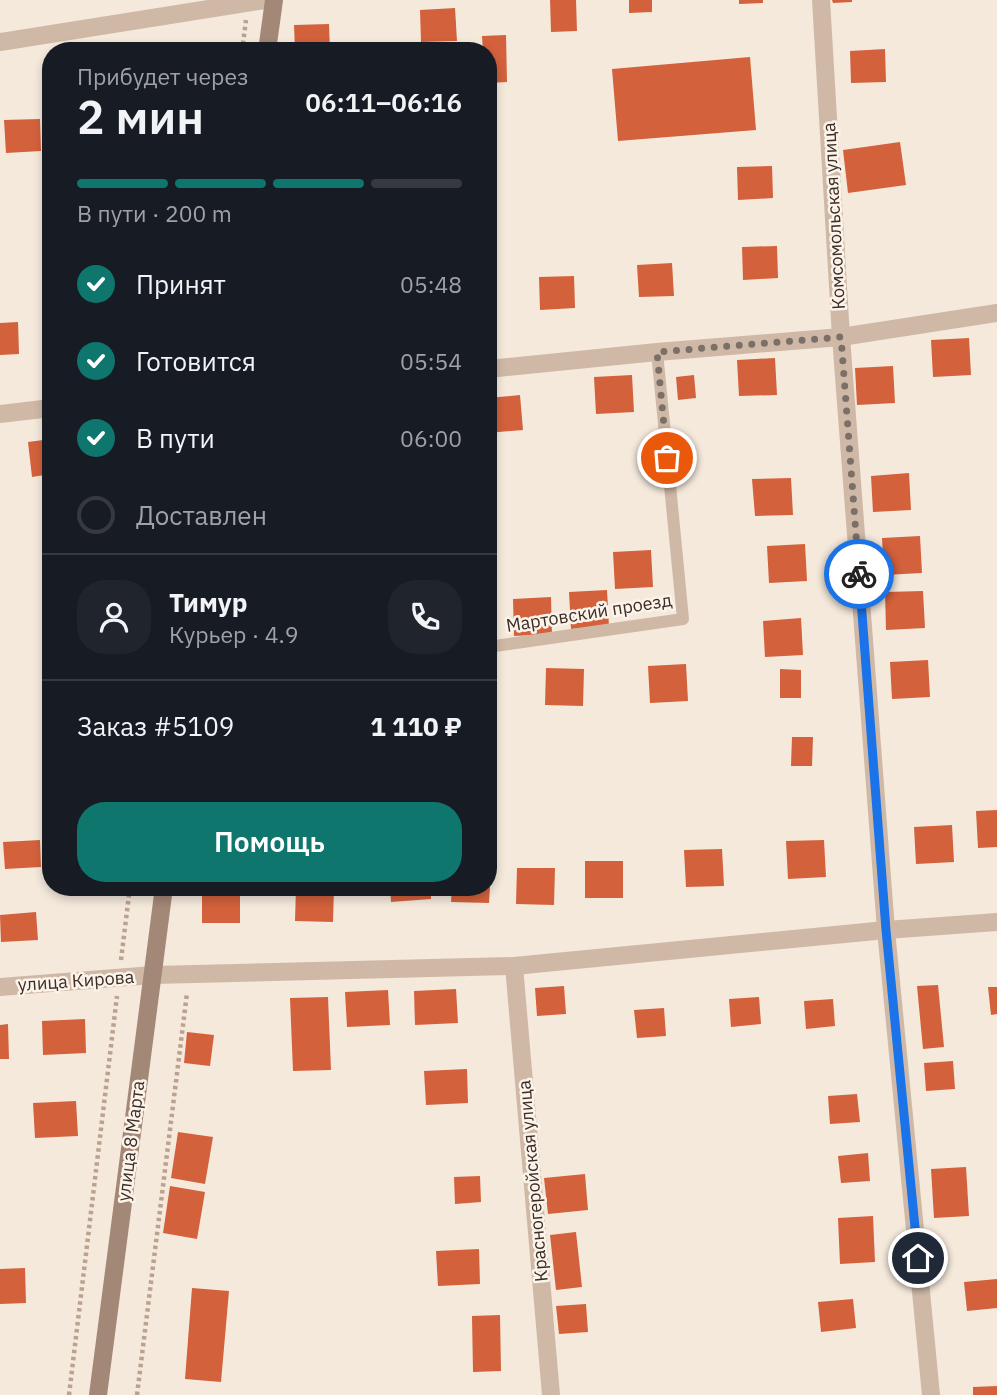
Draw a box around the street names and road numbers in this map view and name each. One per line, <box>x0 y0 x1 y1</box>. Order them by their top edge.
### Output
street label: Комсомольская улица <box>817 122 850 310</box>
street label: Мартовский проезд <box>504 588 674 637</box>
street label: улица Кирова <box>17 965 135 996</box>
street label: улица 8 Марта <box>112 1079 149 1203</box>
street label: Красногеройская улица <box>512 1079 553 1283</box>

